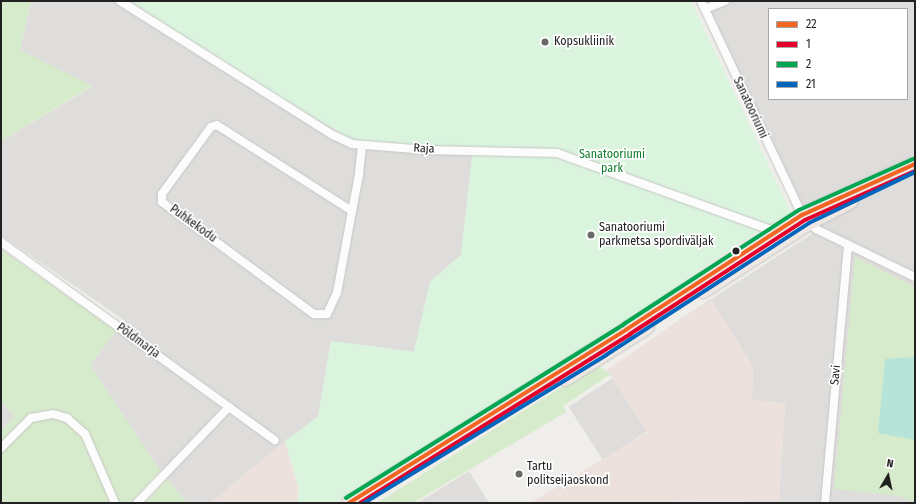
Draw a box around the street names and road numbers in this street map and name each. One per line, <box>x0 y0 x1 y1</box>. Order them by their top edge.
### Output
street label: Sanatooriumi <box>729 75 771 141</box>
street label: Raja <box>413 141 435 157</box>
street label: Puhkekodu <box>167 202 219 246</box>
street label: Põldmarja <box>114 321 162 361</box>
street label: Savi <box>828 364 844 386</box>

